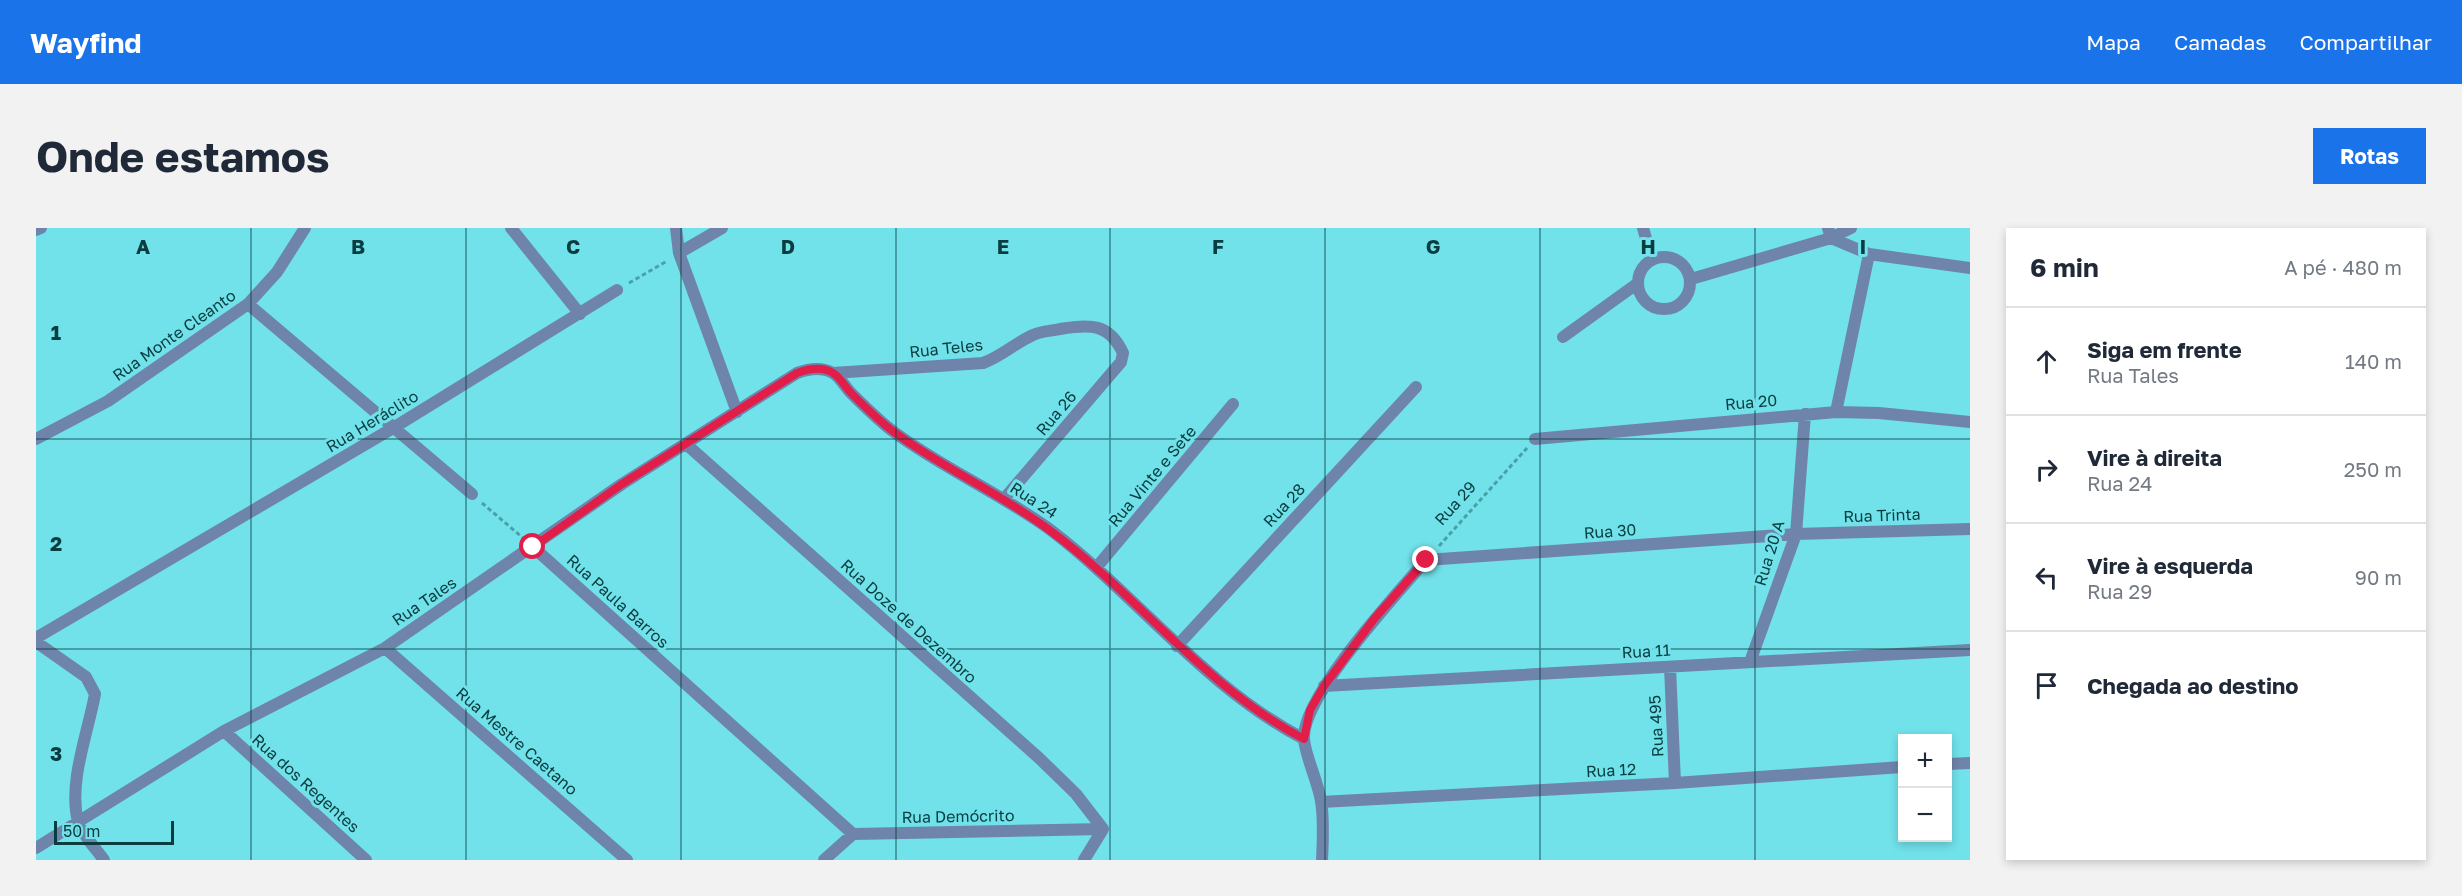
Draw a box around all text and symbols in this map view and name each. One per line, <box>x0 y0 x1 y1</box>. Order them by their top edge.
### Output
text: Wayfind <box>30 26 142 59</box>
text: Mapa <box>2086 29 2141 55</box>
text: Camadas <box>2174 29 2266 55</box>
text: Compartilhar <box>2299 29 2432 55</box>
button: Rotas <box>2313 128 2426 184</box>
text: Onde estamos <box>36 131 330 181</box>
text: A <box>136 234 150 258</box>
text: B <box>351 234 365 258</box>
text: C <box>566 234 580 258</box>
text: D <box>781 234 795 258</box>
text: E <box>997 234 1009 258</box>
text: F <box>1212 234 1224 258</box>
text: G <box>1426 234 1440 258</box>
text: H <box>1640 234 1656 258</box>
text: I <box>1860 234 1866 258</box>
text: 6 min <box>2030 252 2099 283</box>
text: A pé · 480 m <box>2284 255 2402 279</box>
street label: Rua Monte Cleanto <box>109 285 239 385</box>
text: 1 <box>51 320 61 344</box>
street label: Rua Teles <box>908 334 984 362</box>
text: Siga em frente <box>2087 336 2242 363</box>
icon: ahead <box>2030 345 2063 378</box>
text: 140 m <box>2345 349 2402 373</box>
text: Rua Tales <box>2087 363 2179 387</box>
street label: Rua Heráclito <box>322 386 422 456</box>
street label: Rua 26 <box>1032 387 1080 439</box>
street label: Rua 20 <box>1724 390 1778 414</box>
street label: Rua Vinte e Sete <box>1104 421 1200 531</box>
text: Vire à direita <box>2087 444 2222 471</box>
icon: right <box>2030 453 2063 486</box>
text: 250 m <box>2344 457 2402 481</box>
text: Rua 24 <box>2087 471 2152 495</box>
street label: Rua 24 <box>1007 477 1061 523</box>
street label: Rua 29 <box>1430 477 1480 529</box>
street label: Rua 28 <box>1259 479 1309 531</box>
street label: Rua Trinta <box>1843 504 1921 526</box>
street label: Rua 20 A <box>1750 518 1788 588</box>
street label: Rua 30 <box>1583 519 1637 543</box>
text: 2 <box>50 531 62 555</box>
route start <box>519 533 545 559</box>
route end <box>1412 546 1438 572</box>
street label: Rua Paula Barros <box>563 550 673 652</box>
text: Vire à esquerda <box>2087 552 2253 579</box>
street label: Rua Doze de Dezembro <box>837 555 981 687</box>
icon: left <box>2030 561 2063 594</box>
text: 90 m <box>2355 565 2402 589</box>
street label: Rua Tales <box>388 572 460 630</box>
text: Rua 29 <box>2087 579 2152 603</box>
street label: Rua 11 <box>1621 640 1671 662</box>
icon: arrive <box>2030 669 2063 702</box>
text: Chegada ao destino <box>2087 672 2299 699</box>
street label: Rua Mestre Caetano <box>452 683 582 799</box>
street label: Rua 495 <box>1644 695 1668 757</box>
street label: Rua dos Regentes <box>248 729 364 837</box>
map controls <box>1898 734 1952 842</box>
button: + <box>1898 734 1952 788</box>
text: 3 <box>50 741 62 765</box>
street label: Rua 12 <box>1585 759 1637 781</box>
button: − <box>1898 788 1952 842</box>
street label: Rua Demócrito <box>901 805 1015 827</box>
scale bar <box>54 818 174 846</box>
text: 50 m <box>63 821 100 841</box>

